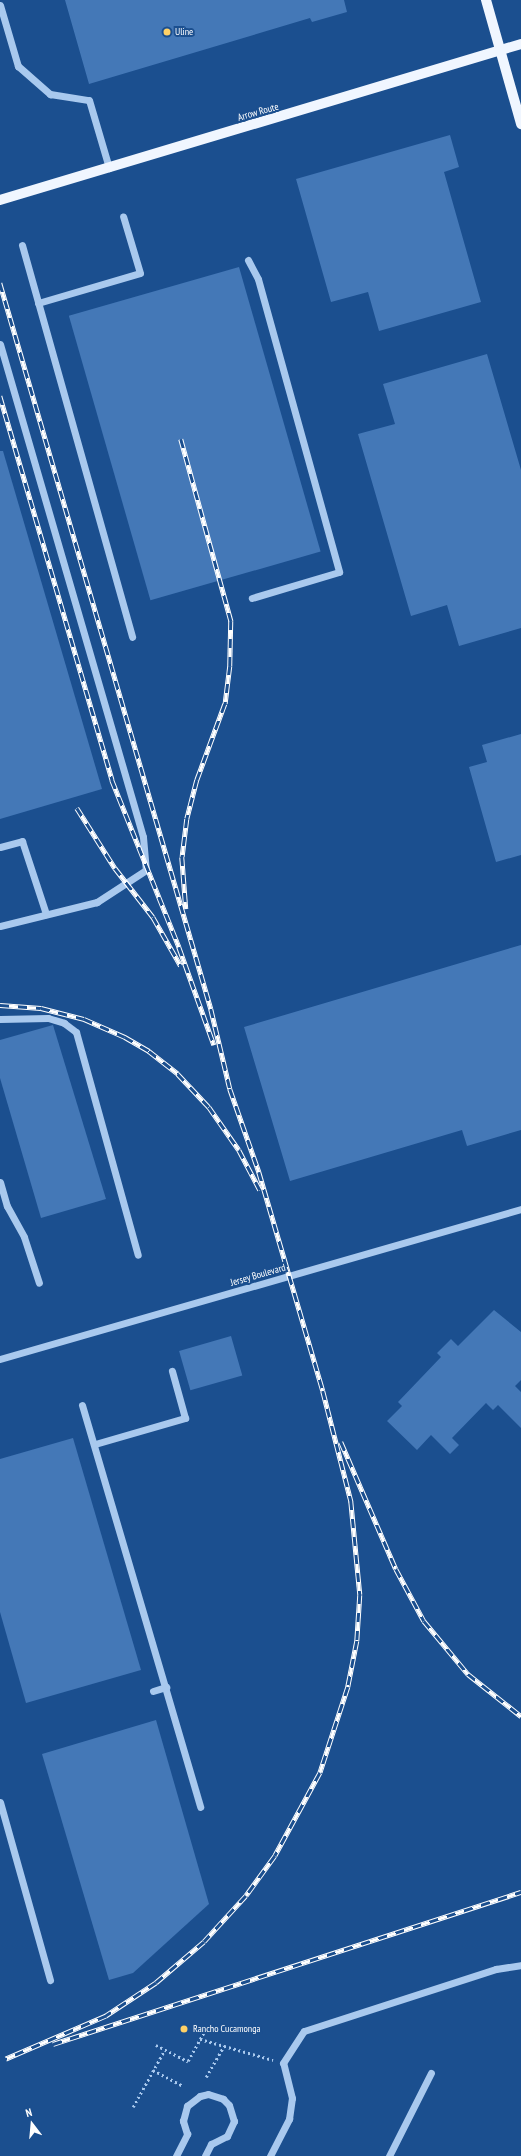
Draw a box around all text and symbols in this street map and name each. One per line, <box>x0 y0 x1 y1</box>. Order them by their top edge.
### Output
place label: Uline <box>175 26 193 38</box>
marker: Uline <box>162 27 172 37</box>
street label: Arrow Route <box>236 100 280 124</box>
street label: Jersey Boulevard <box>229 1261 287 1289</box>
marker: Rancho Cucamonga <box>178 2023 190 2035</box>
place label: Rancho Cucamonga <box>193 2023 260 2035</box>
north arrow <box>12 2104 52 2144</box>
text: N <box>24 2105 33 2120</box>

